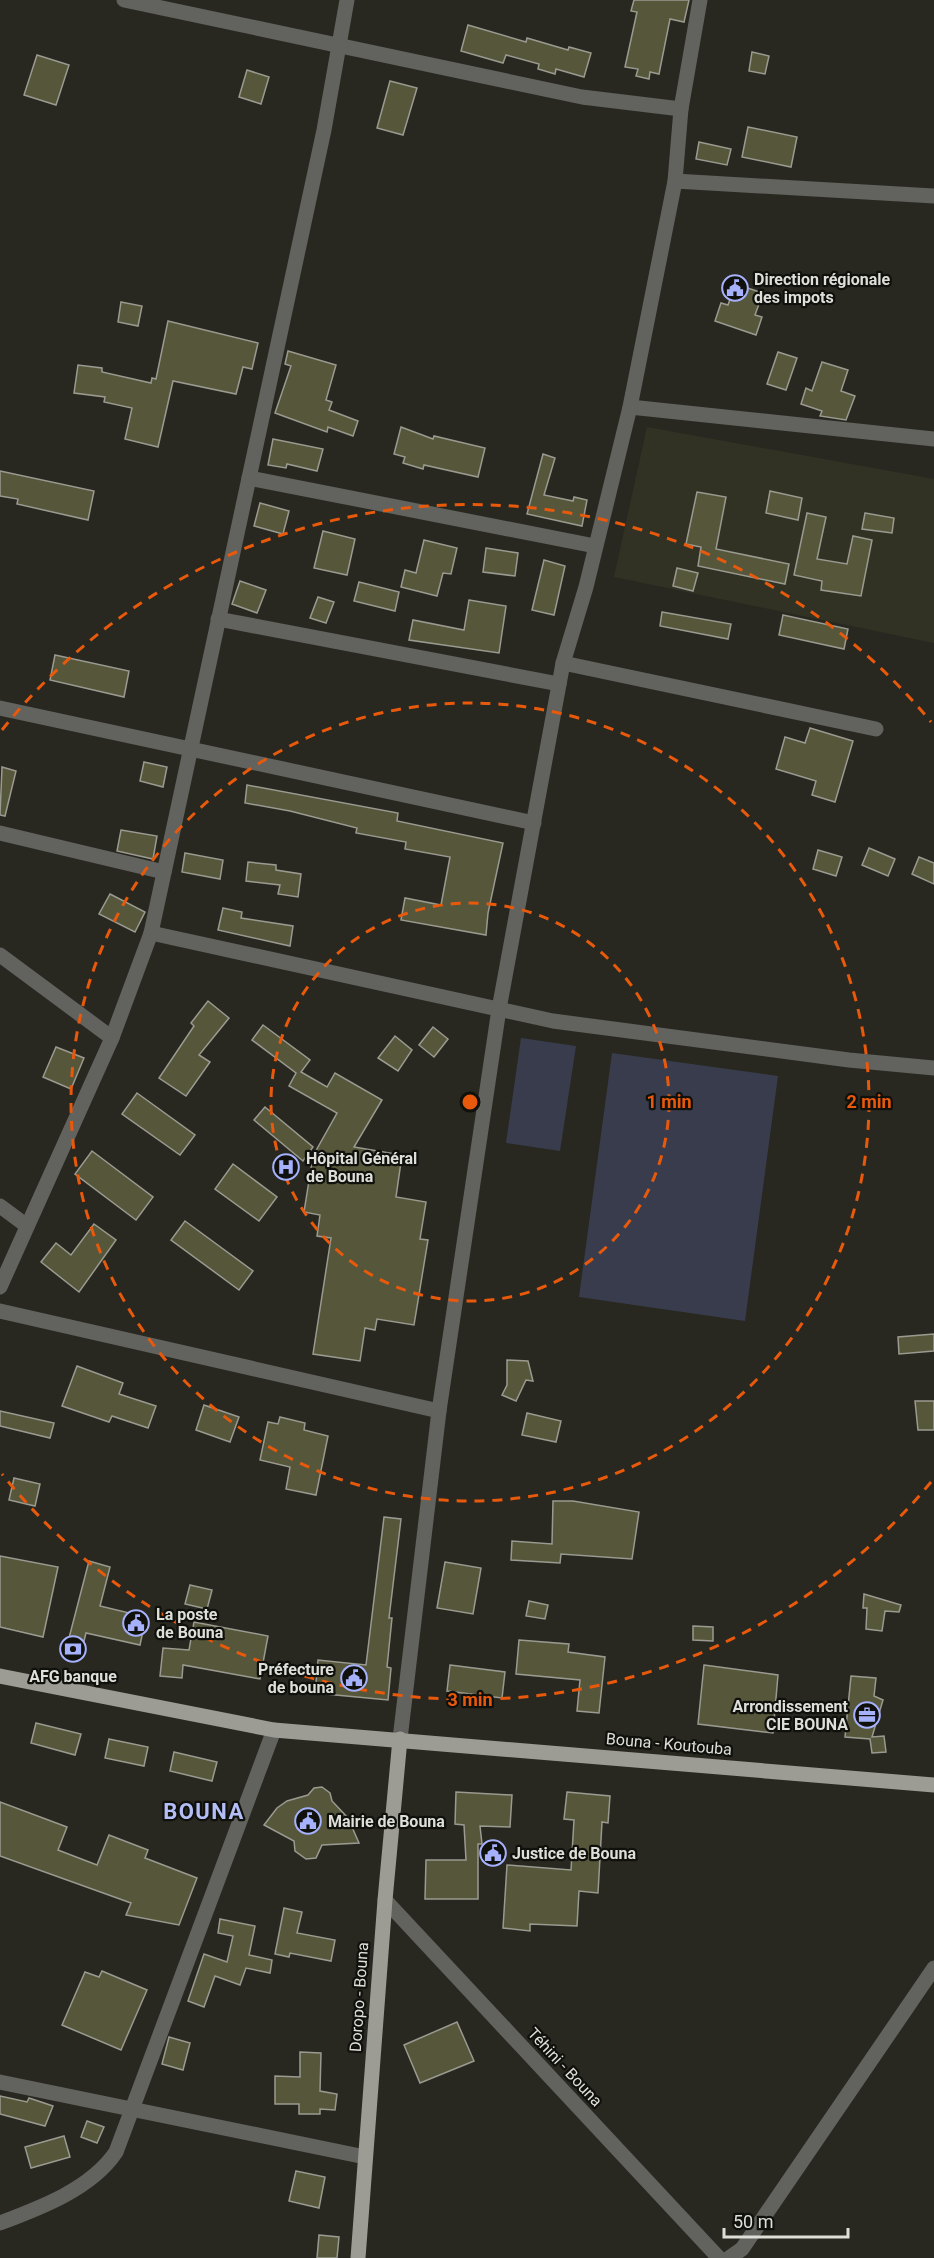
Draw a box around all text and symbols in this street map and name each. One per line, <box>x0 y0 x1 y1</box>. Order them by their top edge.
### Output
place label: Direction régionale des impots <box>754 270 890 307</box>
public building icon: Direction régionale des impots <box>720 273 750 303</box>
text: 1 min <box>646 1091 692 1112</box>
text: 2 min <box>846 1091 892 1112</box>
centre of rings <box>460 1092 480 1112</box>
place label: Hôpital Général de Bouna <box>306 1149 417 1186</box>
hospital icon: Hôpital Général de Bouna <box>271 1152 301 1182</box>
place label: La poste de Bouna <box>156 1605 224 1642</box>
public building icon: La poste de Bouna <box>121 1608 151 1638</box>
bank icon: AFG banque <box>58 1634 88 1664</box>
place label: Préfecture de bouna <box>258 1660 334 1697</box>
public building icon: Préfecture de bouna <box>339 1663 369 1693</box>
place label: AFG banque <box>29 1667 117 1686</box>
text: 3 min <box>447 1689 493 1710</box>
place label: Arrondissement CIE BOUNA <box>733 1697 849 1734</box>
office icon: Arrondissement CIE BOUNA <box>852 1700 882 1730</box>
street label: Bouna - Koutouba <box>605 1729 733 1759</box>
district label: BOUNA <box>163 1799 245 1824</box>
public building icon: Mairie de Bouna <box>293 1806 323 1836</box>
place label: Mairie de Bouna <box>328 1812 445 1831</box>
public building icon: Justice de Bouna <box>478 1838 508 1868</box>
place label: Justice de Bouna <box>512 1844 637 1863</box>
street label: Doropo - Bouna <box>346 1942 372 2052</box>
street label: Téhini - Bouna <box>524 2024 606 2110</box>
scale bar <box>724 2201 848 2239</box>
text: 50 m <box>733 2211 773 2232</box>

